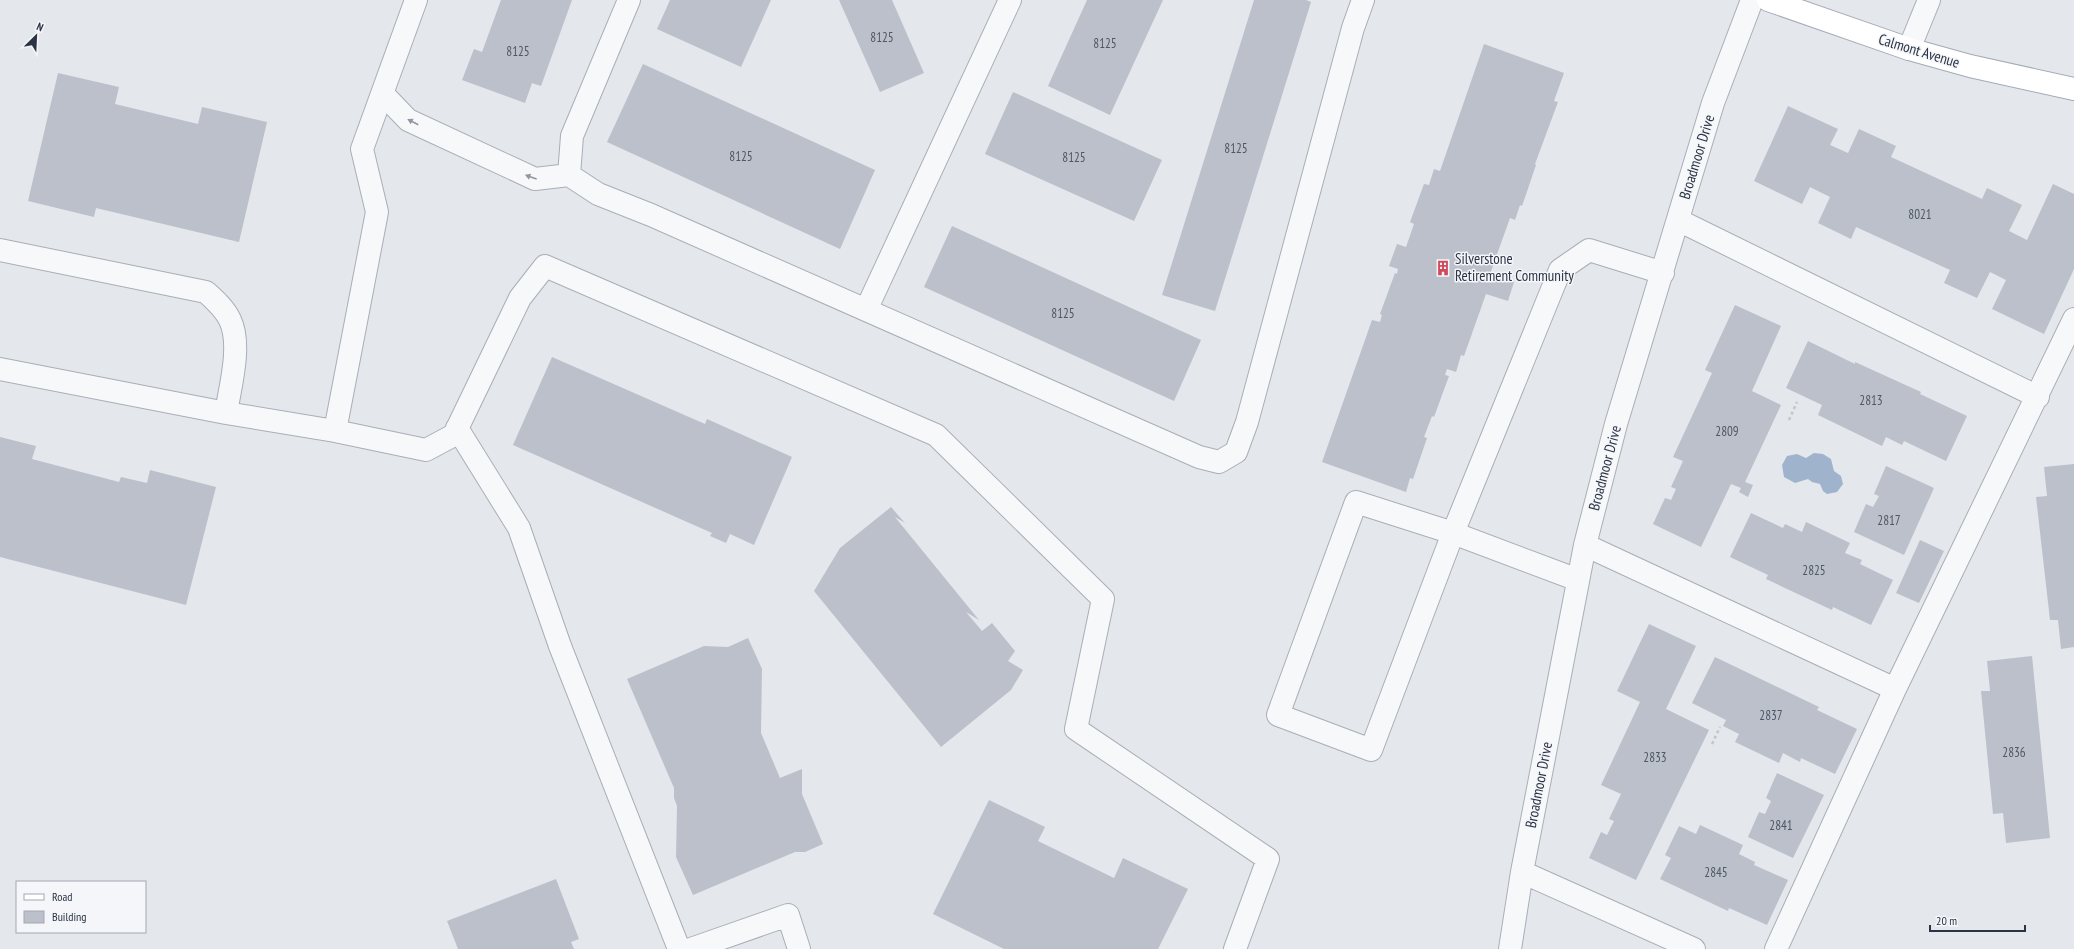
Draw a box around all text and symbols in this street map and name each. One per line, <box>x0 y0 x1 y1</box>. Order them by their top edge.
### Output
north arrow <box>16 16 56 56</box>
text: N <box>35 19 46 34</box>
house number: 8125 <box>870 29 894 46</box>
street label: Calmont Avenue <box>1876 29 1962 72</box>
house number: 8125 <box>1093 35 1117 52</box>
house number: 8125 <box>506 43 530 60</box>
street label: Broadmoor Drive <box>1675 112 1718 201</box>
one-way arrow <box>407 119 419 125</box>
house number: 8125 <box>1224 140 1248 157</box>
house number: 8125 <box>729 148 753 165</box>
house number: 8125 <box>1062 149 1086 166</box>
one-way arrow <box>525 173 537 180</box>
house number: 8021 <box>1908 206 1932 223</box>
place label: Silverstone Retirement Community <box>1455 249 1574 285</box>
building icon: Silverstone Retirement Community <box>1434 259 1452 277</box>
house number: 8125 <box>1051 305 1075 322</box>
house number: 2813 <box>1859 392 1883 409</box>
street label: Broadmoor Drive <box>1584 423 1625 513</box>
house number: 2809 <box>1715 423 1739 440</box>
house number: 2817 <box>1877 512 1901 529</box>
house number: 2825 <box>1802 562 1826 579</box>
house number: 2837 <box>1759 707 1783 724</box>
street label: Broadmoor Drive <box>1521 740 1556 830</box>
house number: 2836 <box>2002 744 2026 761</box>
house number: 2833 <box>1643 749 1667 766</box>
house number: 2841 <box>1769 817 1793 834</box>
house number: 2845 <box>1704 864 1728 881</box>
legend <box>16 881 146 933</box>
text: Road <box>52 889 72 904</box>
scale bar <box>1930 907 2025 933</box>
text: Building <box>52 909 87 924</box>
text: 20 m <box>1936 913 1957 928</box>

